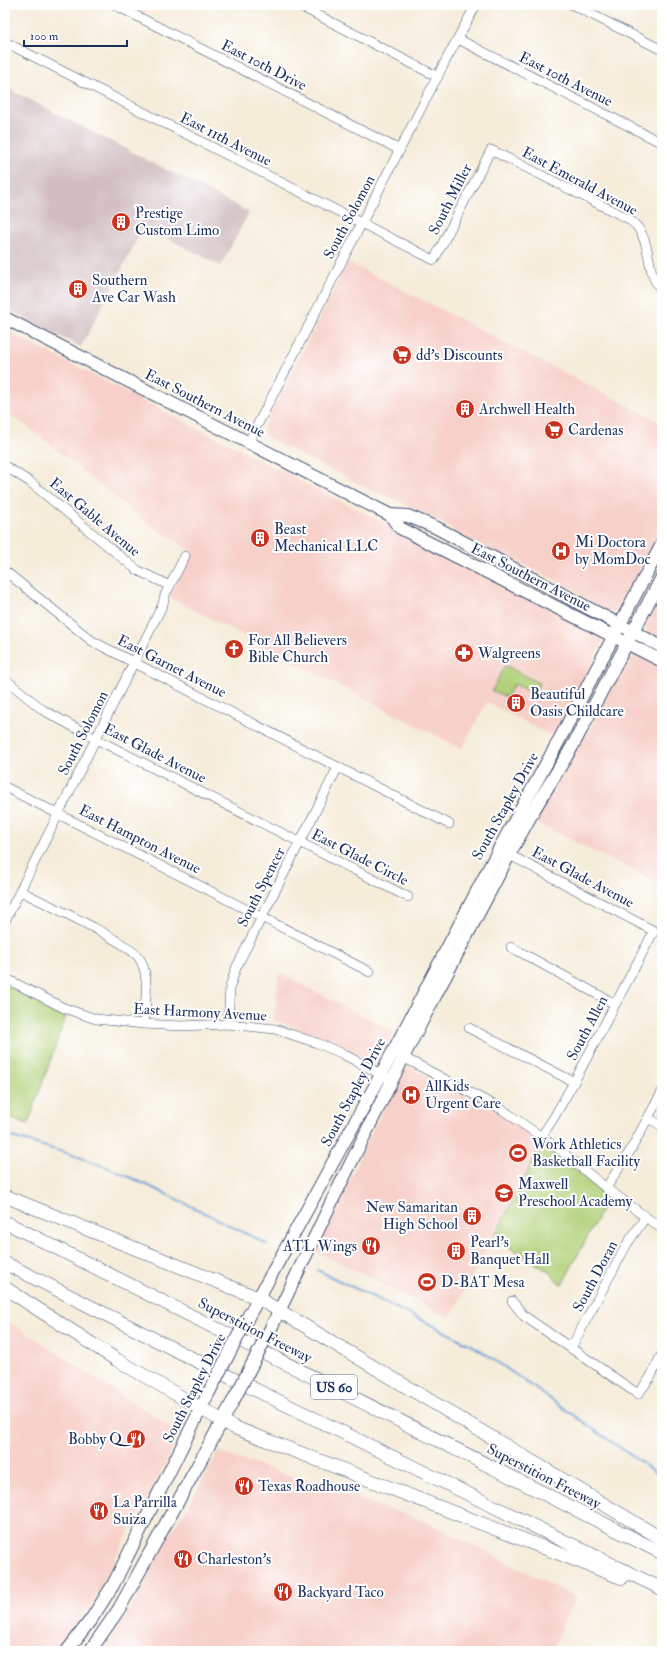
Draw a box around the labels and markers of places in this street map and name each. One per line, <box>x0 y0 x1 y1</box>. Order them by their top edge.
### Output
place label: Prestige Custom Limo <box>135 204 219 240</box>
building icon: Prestige Custom Limo <box>110 211 132 233</box>
place label: Southern Ave Car Wash <box>91 271 176 307</box>
building icon: Southern Ave Car Wash <box>67 278 89 300</box>
supermarket icon: dd's Discounts <box>391 344 413 366</box>
place label: dd's Discounts <box>416 346 503 365</box>
building icon: Archwell Health <box>454 398 476 420</box>
place label: Archwell Health <box>478 400 575 419</box>
supermarket icon: Cardenas <box>543 419 565 441</box>
place label: Cardenas <box>568 421 623 440</box>
place label: Beast Mechanical LLC <box>274 520 378 556</box>
building icon: Beast Mechanical LLC <box>249 527 271 549</box>
place label: Mi Doctora by MomDoc <box>575 533 651 569</box>
hospital icon: Mi Doctora by MomDoc <box>550 540 572 562</box>
place label: For All Believers Bible Church <box>248 631 347 667</box>
church icon: For All Believers Bible Church <box>223 638 245 660</box>
pharmacy icon: Walgreens <box>453 642 475 664</box>
place label: Walgreens <box>477 644 540 663</box>
place label: Beautiful Oasis Childcare <box>530 685 624 721</box>
building icon: Beautiful Oasis Childcare <box>505 692 527 714</box>
place label: AllKids Urgent Care <box>424 1077 501 1113</box>
hospital icon: AllKids Urgent Care <box>400 1084 422 1106</box>
place label: Work Athletics Basketball Facility <box>531 1135 640 1171</box>
sports icon: Work Athletics Basketball Facility <box>507 1142 529 1164</box>
place label: Maxwell Preschool Academy <box>518 1175 633 1211</box>
school or university icon: Maxwell Preschool Academy <box>493 1182 515 1204</box>
place label: New Samaritan High School <box>366 1198 458 1234</box>
building icon: New Samaritan High School <box>461 1205 483 1227</box>
place label: Pearl's Banquet Hall <box>470 1233 550 1269</box>
restaurant icon: ATL Wings <box>360 1235 382 1257</box>
place label: ATL Wings <box>282 1237 357 1256</box>
building icon: Pearl's Banquet Hall <box>445 1240 467 1262</box>
sports icon: D-BAT Mesa <box>416 1271 438 1293</box>
place label: D-BAT Mesa <box>441 1273 525 1292</box>
restaurant icon: Bobby Q <box>125 1428 147 1450</box>
place label: Bobby Q <box>68 1430 131 1449</box>
restaurant icon: Texas Roadhouse <box>233 1475 255 1497</box>
place label: Texas Roadhouse <box>258 1477 360 1496</box>
place label: La Parrilla Suiza <box>113 1493 178 1529</box>
restaurant icon: La Parrilla Suiza <box>88 1500 110 1522</box>
restaurant icon: Charleston's <box>172 1548 194 1570</box>
place label: Charleston's <box>197 1550 271 1569</box>
restaurant icon: Backyard Taco <box>272 1581 294 1603</box>
place label: Backyard Taco <box>297 1583 384 1602</box>

